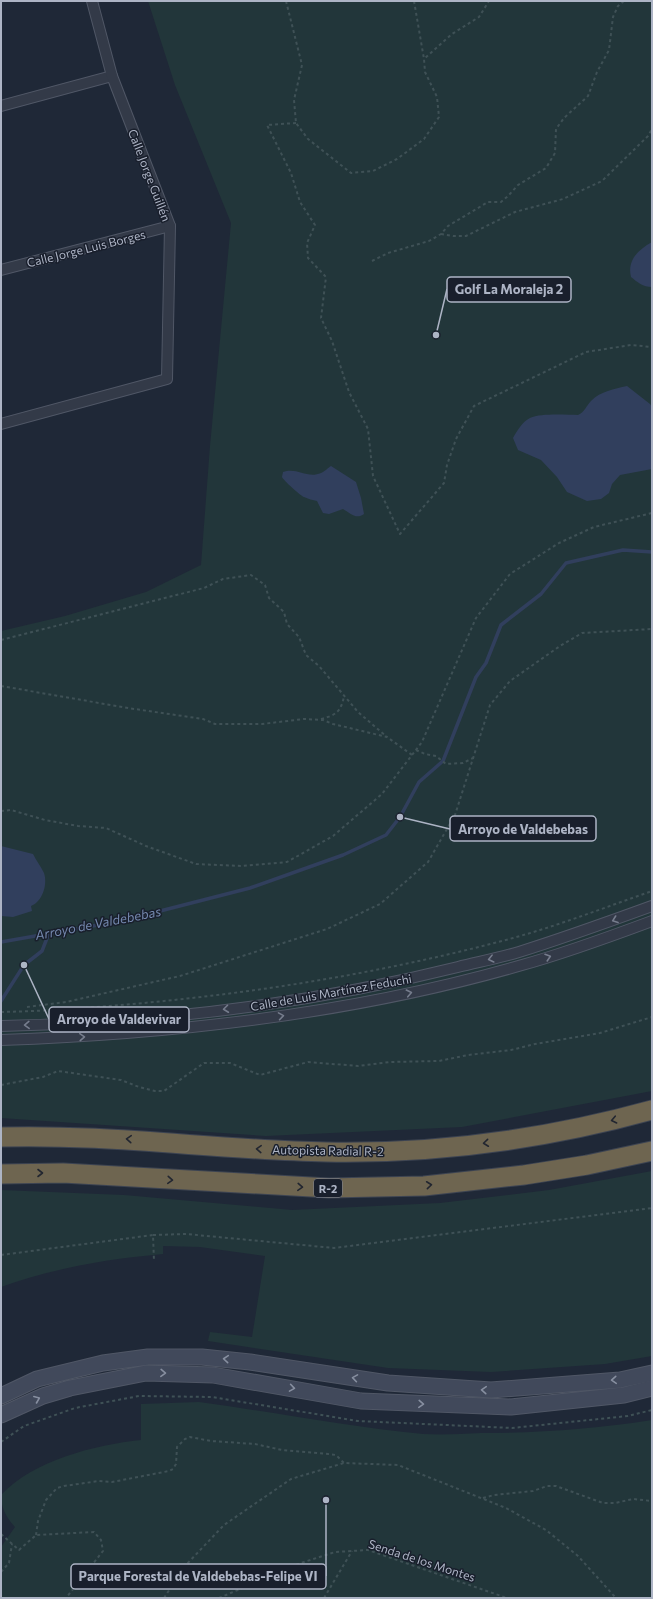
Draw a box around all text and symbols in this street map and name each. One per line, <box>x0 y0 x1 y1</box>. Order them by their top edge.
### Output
street label: Calle Jorge Guillén <box>125 127 174 223</box>
street label: Calle Jorge Luis Borges <box>25 226 147 271</box>
callout: Golf La Moraleja 2 <box>447 277 571 302</box>
text: Golf La Moraleja 2 <box>455 281 563 297</box>
callout: Arroyo de Valdebebas <box>450 816 596 841</box>
text: Arroyo de Valdebebas <box>458 821 588 837</box>
water label: Arroyo de Valdebebas <box>33 903 162 943</box>
one-way arrow <box>612 915 619 923</box>
one-way arrow <box>544 953 551 962</box>
one-way arrow <box>488 954 495 962</box>
street label: Calle de Luis Martínez Feduchi <box>249 971 413 1013</box>
one-way arrow <box>406 989 412 998</box>
one-way arrow <box>223 1004 229 1013</box>
callout: Arroyo de Valdevivar <box>49 1007 189 1032</box>
text: Arroyo de Valdevivar <box>57 1011 182 1027</box>
one-way arrow <box>278 1012 284 1021</box>
one-way arrow <box>24 1021 30 1029</box>
one-way arrow <box>79 1033 85 1041</box>
one-way arrow <box>611 1115 617 1123</box>
one-way arrow <box>126 1135 132 1144</box>
one-way arrow <box>483 1138 489 1147</box>
street label: Autopista Radial R-2 <box>272 1142 384 1158</box>
one-way arrow <box>256 1144 262 1153</box>
one-way arrow <box>37 1169 43 1177</box>
one-way arrow <box>167 1175 173 1184</box>
road number: R-2 <box>314 1179 342 1197</box>
one-way arrow <box>426 1181 433 1190</box>
one-way arrow <box>297 1182 303 1191</box>
one-way arrow <box>223 1355 229 1364</box>
one-way arrow <box>160 1369 166 1378</box>
one-way arrow <box>352 1374 358 1383</box>
one-way arrow <box>611 1376 617 1385</box>
one-way arrow <box>289 1383 295 1392</box>
one-way arrow <box>481 1385 487 1394</box>
one-way arrow <box>33 1395 40 1403</box>
one-way arrow <box>418 1399 424 1408</box>
street label: Senda de los Montes <box>367 1536 477 1584</box>
callout: Parque Forestal de Valdebebas-Felipe VI <box>71 1564 326 1589</box>
text: Parque Forestal de Valdebebas-Felipe VI <box>78 1568 318 1584</box>

